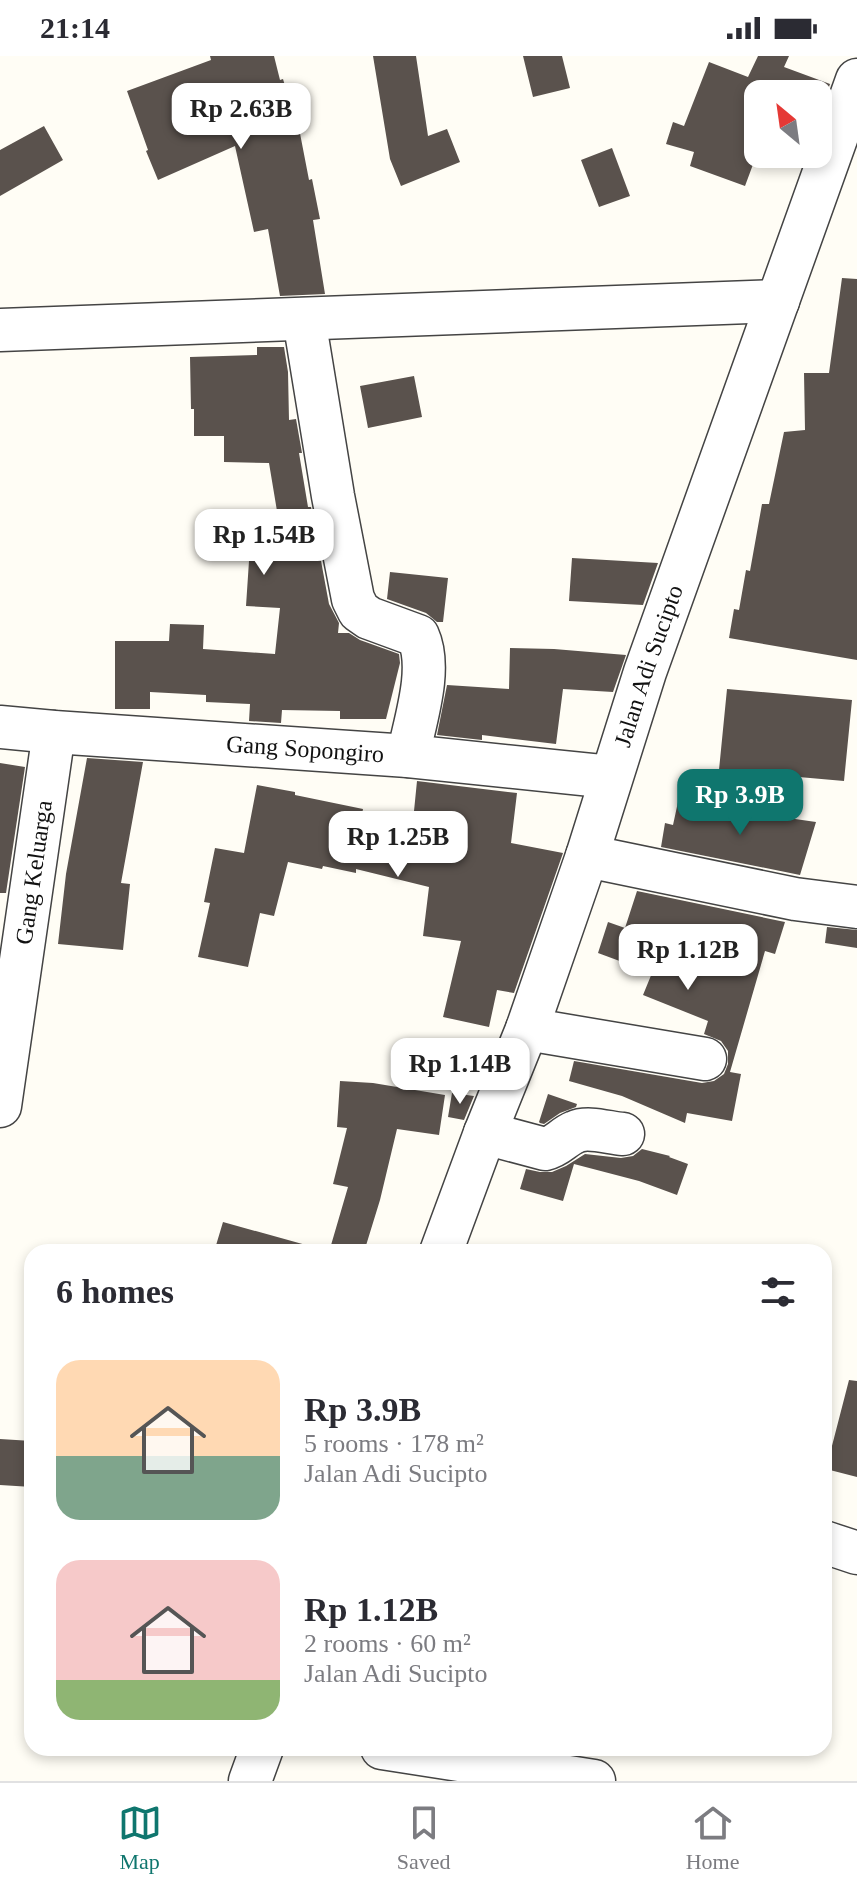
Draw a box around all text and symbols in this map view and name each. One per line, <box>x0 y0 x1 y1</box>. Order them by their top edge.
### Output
text: 21:14 <box>40 11 110 44</box>
north arrow <box>744 80 832 168</box>
map controls <box>744 80 832 168</box>
pin: Rp 2.63B <box>158 83 324 151</box>
text: Rp 2.63B <box>190 94 292 123</box>
pin: Rp 1.54B <box>181 509 347 577</box>
text: Rp 1.54B <box>213 520 315 549</box>
street label: Jalan Adi Sucipto <box>609 581 688 750</box>
street label: Gang Sopongiro <box>225 731 385 767</box>
pin: Rp 3.9B <box>666 769 814 837</box>
text: Rp 3.9B <box>695 780 785 809</box>
street label: Gang Keluarga <box>10 798 57 946</box>
pin: Rp 1.25B <box>315 811 481 879</box>
text: Rp 1.25B <box>347 822 449 851</box>
pin: Rp 1.12B <box>605 924 771 992</box>
text: Rp 1.12B <box>637 935 739 964</box>
pin: Rp 1.14B <box>377 1038 543 1106</box>
text: Rp 1.14B <box>409 1049 511 1078</box>
icon: filters <box>756 1270 800 1314</box>
text: 6 homes <box>56 1273 174 1310</box>
text: Rp 3.9B <box>304 1391 421 1428</box>
icon: home <box>120 1392 216 1488</box>
text: 5 rooms · 178 m² <box>304 1429 484 1458</box>
text: Jalan Adi Sucipto <box>304 1459 487 1488</box>
text: Rp 1.12B <box>304 1591 438 1628</box>
icon: home <box>120 1592 216 1688</box>
text: 2 rooms · 60 m² <box>304 1629 471 1658</box>
text: Jalan Adi Sucipto <box>304 1659 487 1688</box>
tab: Map <box>118 1801 162 1875</box>
tab: Saved <box>397 1801 451 1875</box>
tab: Home <box>686 1801 739 1875</box>

